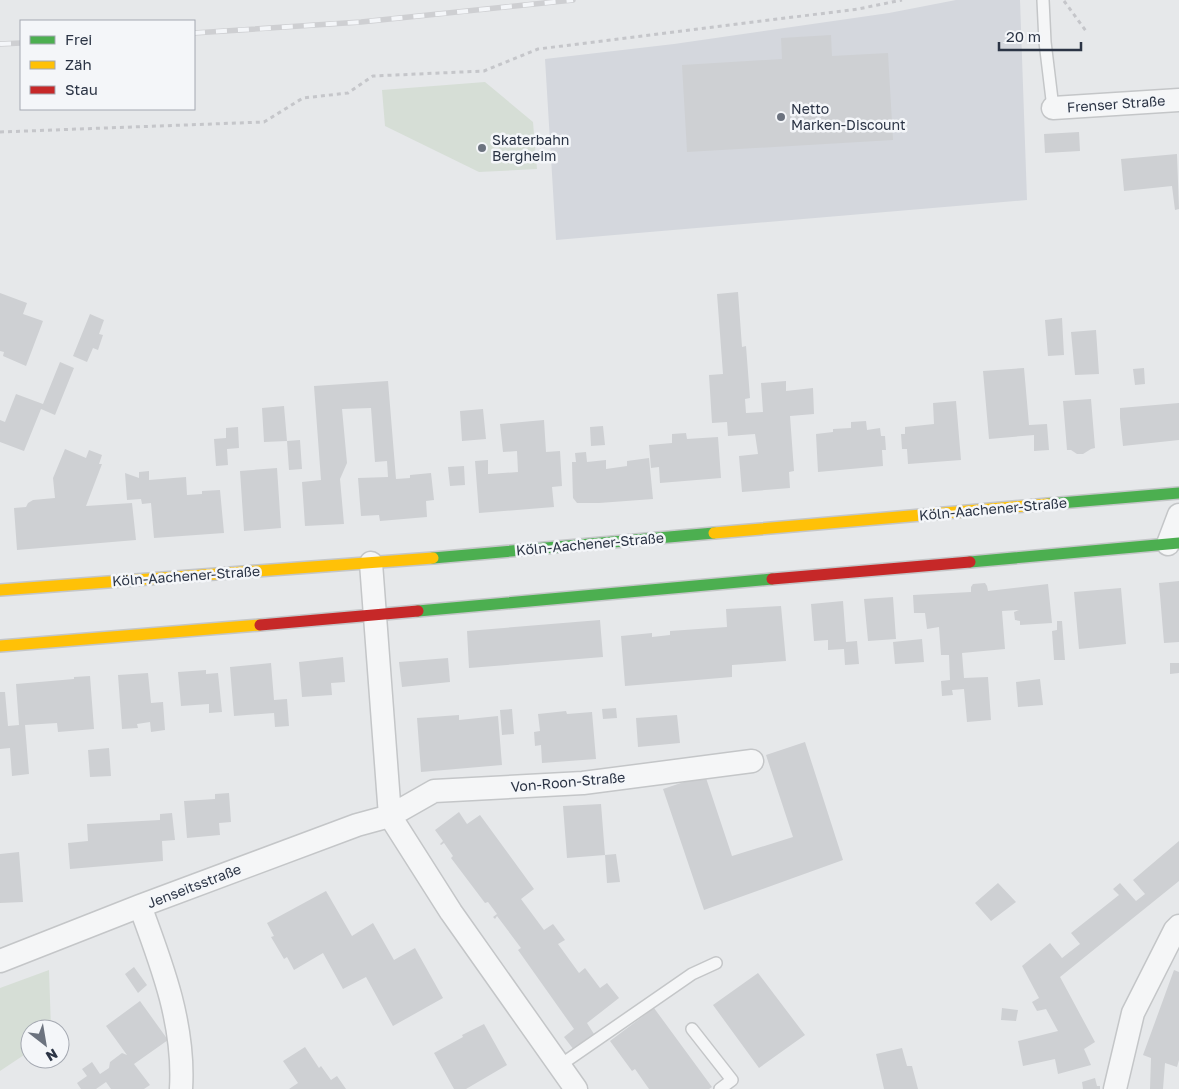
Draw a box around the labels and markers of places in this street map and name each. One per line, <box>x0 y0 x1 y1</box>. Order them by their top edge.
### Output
place label: Netto Marken-Discount <box>791 100 906 133</box>
marker: Netto Marken-Discount <box>775 111 787 123</box>
place label: Skaterbahn Bergheim <box>492 131 569 164</box>
marker: Skaterbahn Bergheim <box>476 142 488 154</box>

